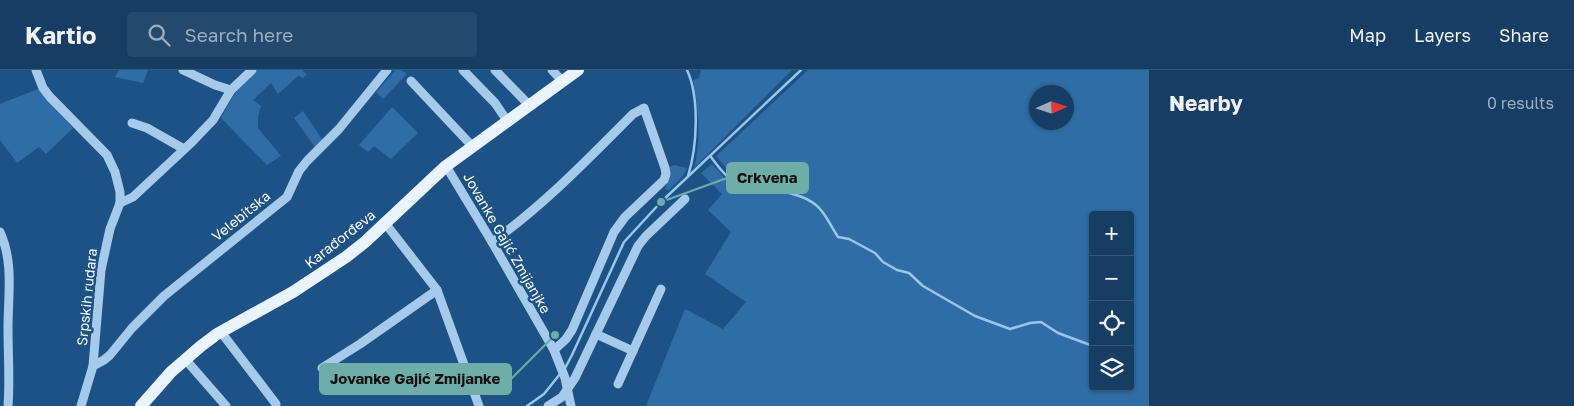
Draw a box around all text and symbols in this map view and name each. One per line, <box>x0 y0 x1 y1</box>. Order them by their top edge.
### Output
search box <box>127 12 477 57</box>
text: Kartio <box>25 20 97 49</box>
icon: search <box>145 21 173 49</box>
text: Search here <box>185 23 293 46</box>
text: Map <box>1349 24 1386 46</box>
text: Layers <box>1414 24 1471 46</box>
text: Share <box>1499 24 1549 46</box>
north arrow <box>1029 85 1074 130</box>
text: Nearby <box>1169 90 1243 116</box>
text: 0 results <box>1487 93 1554 113</box>
callout: Crkvena <box>727 163 808 193</box>
text: Crkvena <box>737 168 798 186</box>
street label: Jovanke Gajić Zmijanjke <box>460 169 555 316</box>
street label: Velebitska <box>208 187 273 244</box>
street label: Karađorđeva <box>301 206 378 271</box>
map controls <box>1089 211 1134 391</box>
button: + <box>1089 211 1134 256</box>
street label: Srpskih rudara <box>73 247 100 347</box>
button: − <box>1089 256 1134 301</box>
button: locate <box>1089 301 1134 346</box>
button: layers <box>1089 346 1134 391</box>
callout: Jovanke Gajić Zmijanke <box>320 364 511 394</box>
text: Jovanke Gajić Zmijanke <box>330 369 500 387</box>

